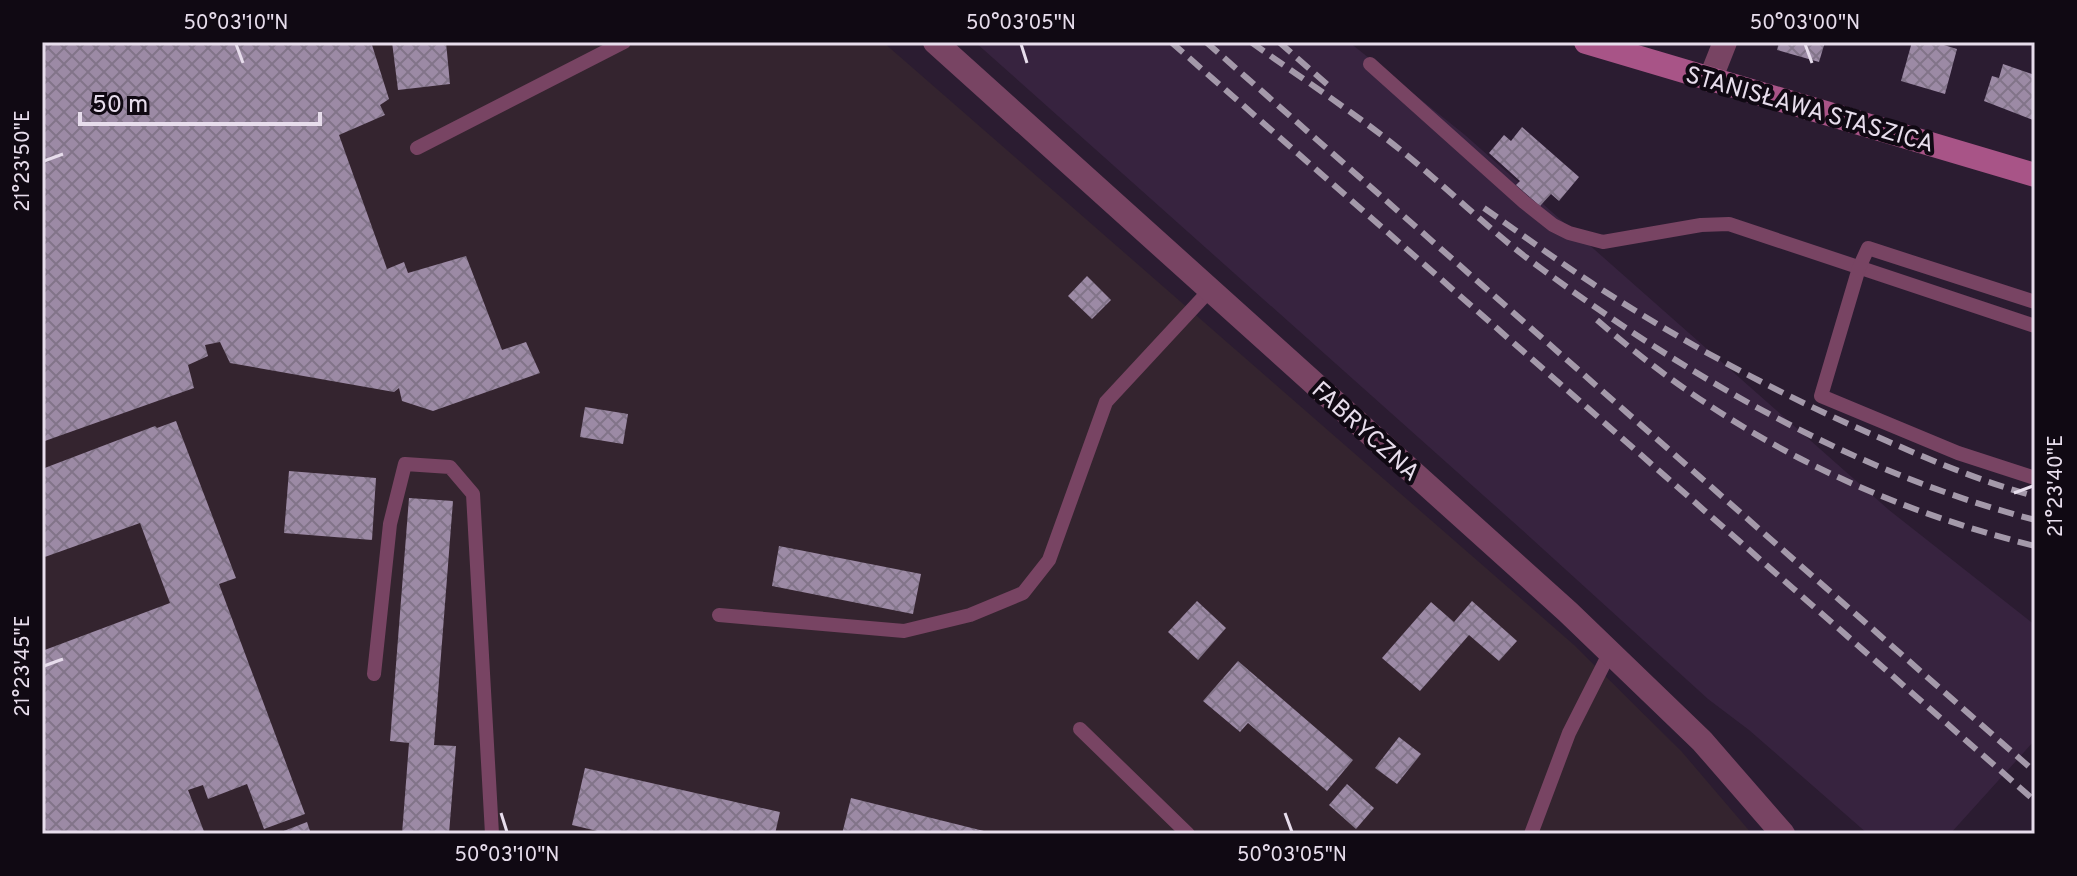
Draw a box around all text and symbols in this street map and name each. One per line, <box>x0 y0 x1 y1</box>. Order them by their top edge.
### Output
text: 50°03'10"N <box>183 11 289 37</box>
text: 50°03'05"N <box>966 11 1076 37</box>
text: 50°03'00"N <box>1750 11 1860 37</box>
street label: STANISŁAWA STASZICA <box>1682 61 1937 161</box>
scale bar <box>80 76 320 126</box>
text: 50 m <box>92 91 148 121</box>
text: 21°23'50"E <box>11 110 37 212</box>
street label: FABRYCZNA <box>1304 376 1425 489</box>
text: 21°23'40"E <box>2044 435 2070 537</box>
text: 21°23'45"E <box>11 615 37 717</box>
text: 50°03'10"N <box>454 843 560 869</box>
text: 50°03'05"N <box>1237 843 1347 869</box>

